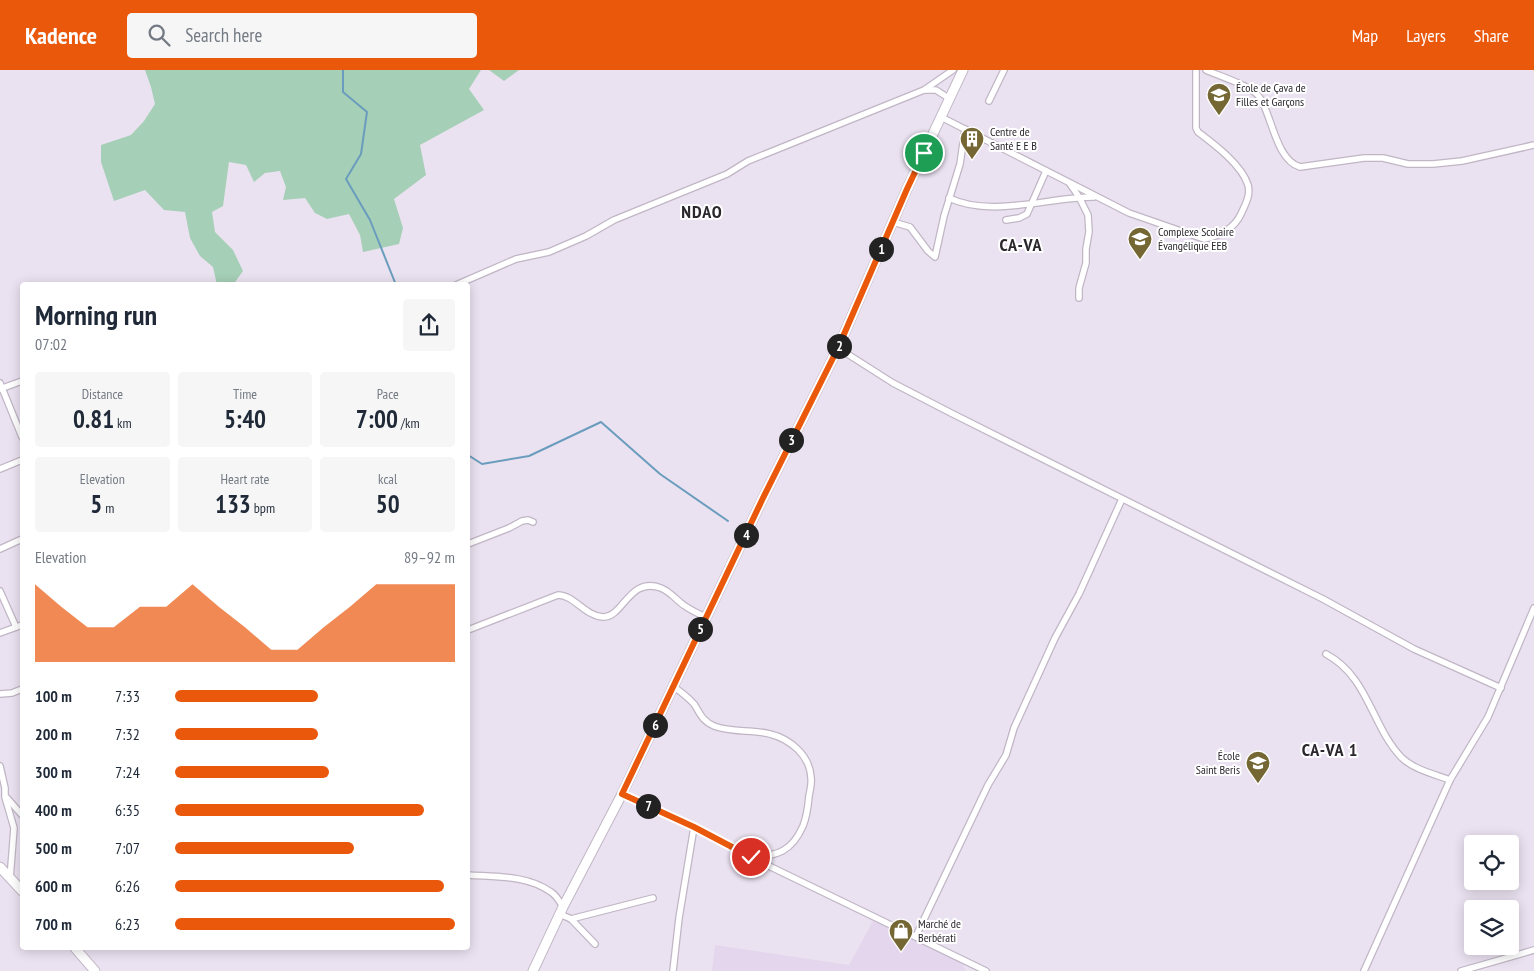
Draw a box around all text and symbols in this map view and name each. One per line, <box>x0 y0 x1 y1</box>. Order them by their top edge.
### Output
search box <box>127 13 477 58</box>
text: Kadence <box>25 20 97 51</box>
icon: search <box>145 21 173 49</box>
text: Search here <box>185 23 262 47</box>
text: Map <box>1352 24 1378 47</box>
text: Layers <box>1406 24 1446 47</box>
text: Share <box>1474 24 1509 47</box>
place label: École de Çava de Filles et Garçons <box>1236 80 1306 109</box>
school or university icon: École de Çava de Filles et Garçons <box>1206 82 1232 116</box>
place label: Centre de Santé E E B <box>990 124 1037 153</box>
building icon: Centre de Santé E E B <box>959 126 985 160</box>
pin <box>903 132 945 174</box>
icon: arrive <box>910 139 938 167</box>
district label: NDAO <box>681 200 723 223</box>
place label: Complexe Scolaire Évangélique EEB <box>1158 224 1234 253</box>
school or university icon: Complexe Scolaire Évangélique EEB <box>1127 226 1153 260</box>
district label: CA-VA <box>1000 233 1042 256</box>
pin: 1 <box>868 236 894 262</box>
text: 1 <box>878 240 885 258</box>
text: Morning run <box>35 296 157 333</box>
button: share <box>403 299 455 351</box>
text: 07:02 <box>35 334 67 354</box>
pin: 2 <box>826 334 852 358</box>
text: 2 <box>836 337 843 355</box>
text: Distance <box>82 385 123 403</box>
text: Time <box>233 385 257 403</box>
text: Pace <box>377 385 399 403</box>
text: 0.81 <box>73 403 114 435</box>
text: 5:40 <box>224 403 266 435</box>
text: 7:00 <box>356 403 398 435</box>
text: km <box>114 414 132 432</box>
text: /km <box>398 414 420 432</box>
pin: 3 <box>778 428 804 452</box>
text: 3 <box>788 431 795 449</box>
text: Elevation <box>80 470 125 488</box>
text: Heart rate <box>221 470 269 488</box>
text: kcal <box>378 470 397 488</box>
text: 5 <box>90 488 102 520</box>
text: 133 <box>215 488 251 520</box>
text: 50 <box>376 488 400 520</box>
text: m <box>102 499 114 517</box>
text: bpm <box>251 499 275 517</box>
pin: 4 <box>734 522 758 548</box>
text: 4 <box>743 526 750 544</box>
text: Elevation <box>35 547 86 567</box>
text: 89–92 m <box>404 547 455 567</box>
pin: 5 <box>688 616 712 642</box>
text: 5 <box>697 620 704 638</box>
text: 100 m <box>35 686 72 706</box>
text: 7:33 <box>115 686 140 706</box>
pin: 6 <box>642 712 668 738</box>
text: 6 <box>652 716 659 734</box>
text: 200 m <box>35 724 72 744</box>
text: 7:32 <box>115 724 140 744</box>
district label: CA-VA 1 <box>1302 738 1358 761</box>
place label: École Saint Beris <box>1196 748 1240 777</box>
school or university icon: École Saint Beris <box>1245 750 1271 784</box>
text: 300 m <box>35 762 72 782</box>
text: 7:24 <box>115 762 140 782</box>
pin: 7 <box>636 794 660 818</box>
text: 7 <box>645 797 652 815</box>
text: 400 m <box>35 800 72 820</box>
text: 6:35 <box>115 800 140 820</box>
map controls <box>1464 835 1519 955</box>
button: locate <box>1464 835 1519 890</box>
pin <box>730 836 772 878</box>
text: 500 m <box>35 838 72 858</box>
text: 7:07 <box>115 838 140 858</box>
icon: check <box>737 843 765 871</box>
text: 600 m <box>35 876 72 896</box>
text: 6:26 <box>115 876 140 896</box>
button: layers <box>1464 900 1519 955</box>
text: 700 m <box>35 914 72 934</box>
text: 6:23 <box>115 914 140 934</box>
place label: Marché de Berbérati <box>918 916 961 945</box>
shop icon: Marché de Berbérati <box>888 918 914 952</box>

